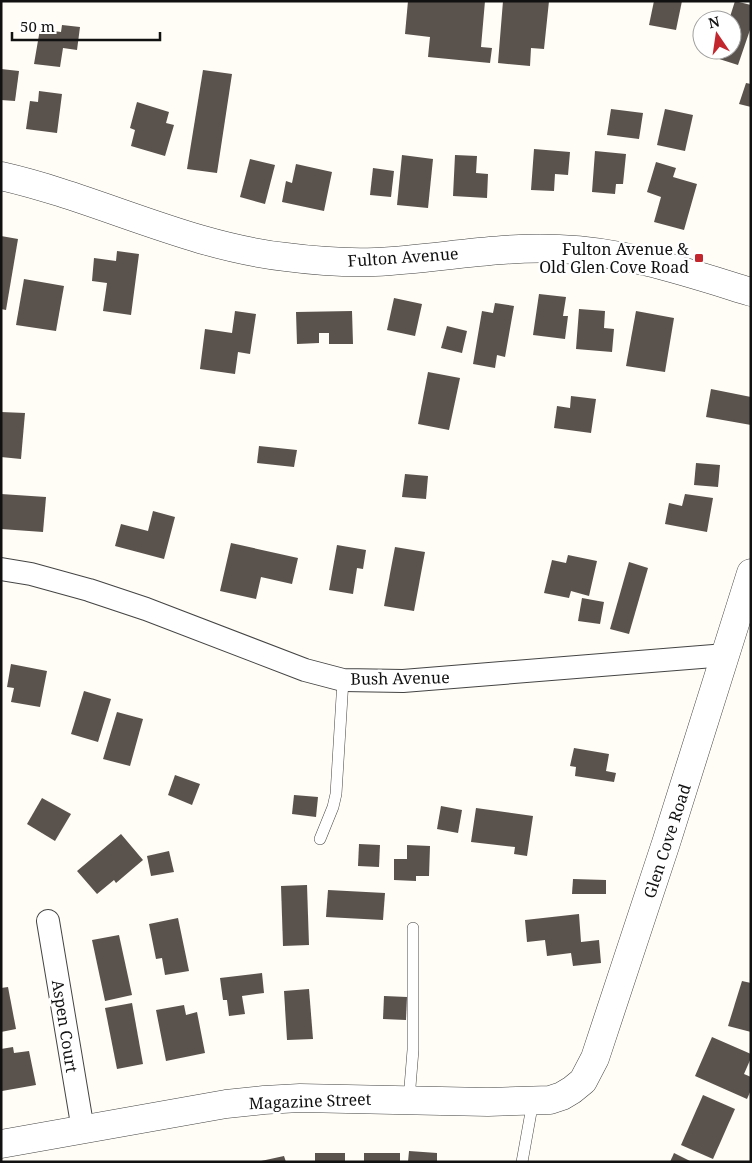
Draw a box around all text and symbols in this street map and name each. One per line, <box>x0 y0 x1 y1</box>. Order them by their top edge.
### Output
scale bar <box>12 10 160 42</box>
north arrow <box>692 10 742 60</box>
text: N <box>706 11 721 32</box>
text: 50 m <box>20 16 55 36</box>
place label: Fulton Avenue & Old Glen Cove Road <box>539 238 689 278</box>
street label: Fulton Avenue <box>347 242 459 272</box>
marker: Fulton Avenue & Old Glen Cove Road <box>693 252 705 264</box>
street label: Bush Avenue <box>350 666 450 690</box>
street label: Glen Cove Road <box>638 781 696 901</box>
street label: Aspen Court <box>47 978 83 1074</box>
street label: Magazine Street <box>248 1088 372 1114</box>

